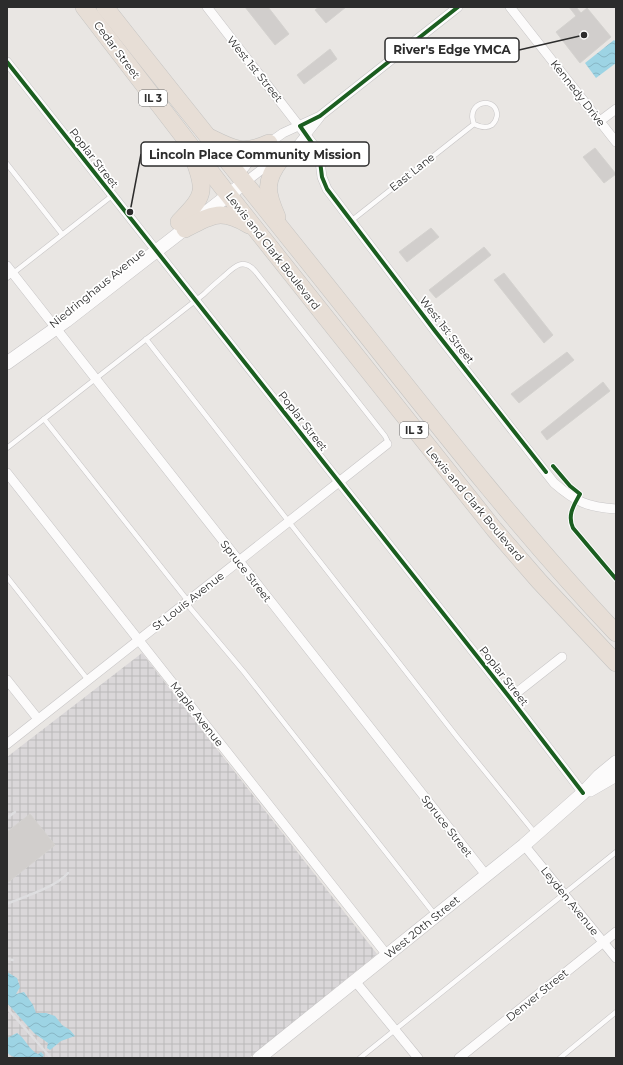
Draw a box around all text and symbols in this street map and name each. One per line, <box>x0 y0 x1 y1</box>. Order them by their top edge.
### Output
street label: Cedar Street <box>91 18 144 82</box>
street label: West 1st Street <box>224 33 286 105</box>
callout: River's Edge YMCA <box>385 38 519 62</box>
text: River's Edge YMCA <box>393 42 512 57</box>
street label: Kennedy Drive <box>548 57 609 129</box>
road number: IL 3 <box>139 90 167 106</box>
street label: Poplar Street <box>66 125 122 191</box>
callout: Lincoln Place Community Mission <box>141 142 369 166</box>
text: Lincoln Place Community Mission <box>149 147 361 162</box>
street label: East Lane <box>387 150 438 194</box>
street label: Lewis and Clark Boulevard <box>223 189 323 313</box>
street label: Niedringhaus Avenue <box>46 245 148 331</box>
street label: West 1st Street <box>417 294 478 367</box>
street label: Poplar Street <box>275 388 331 454</box>
road number: IL 3 <box>400 422 428 438</box>
street label: Lewis and Clark Boulevard <box>423 444 527 564</box>
street label: Spruce Street <box>217 537 275 605</box>
street label: St Louis Avenue <box>149 568 227 633</box>
street label: Poplar Street <box>476 643 532 709</box>
street label: Maple Avenue <box>167 679 227 749</box>
street label: Spruce Street <box>418 792 476 860</box>
street label: Leyden Avenue <box>538 864 602 939</box>
street label: West 20th Street <box>382 892 463 962</box>
street label: Denver Street <box>503 965 571 1024</box>

